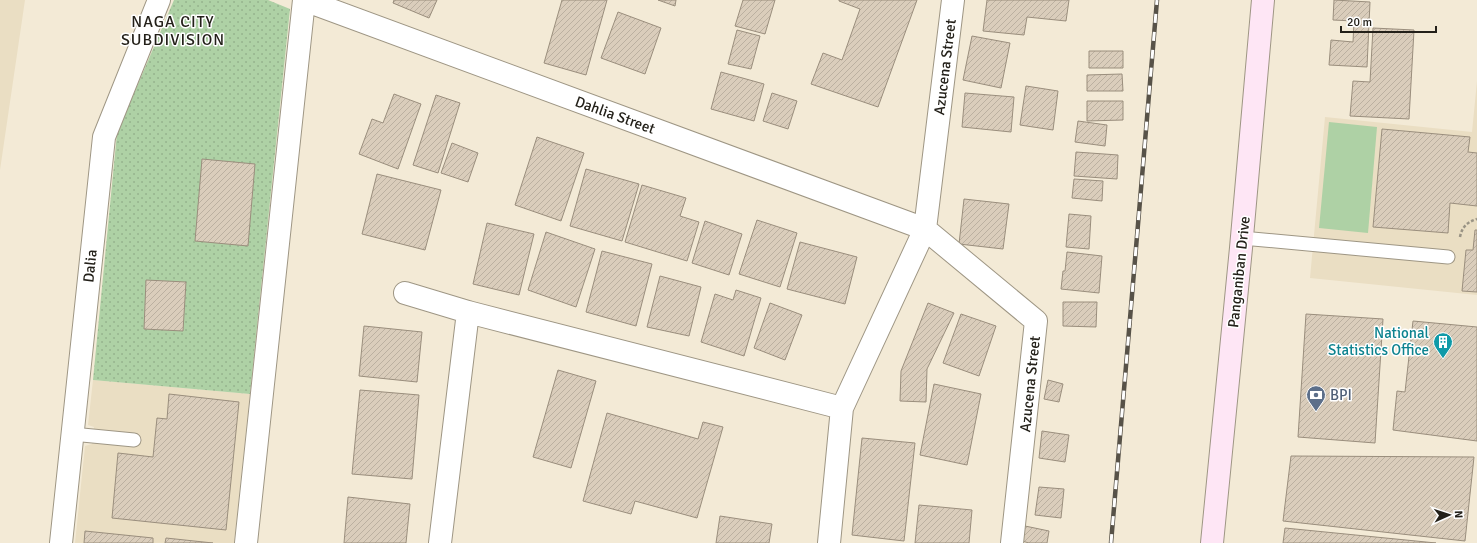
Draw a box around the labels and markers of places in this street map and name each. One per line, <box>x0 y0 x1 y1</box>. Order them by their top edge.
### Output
place label: National Statistics Office <box>1328 324 1429 359</box>
building icon: National Statistics Office <box>1432 331 1454 359</box>
bank icon: BPI <box>1305 384 1327 412</box>
place label: BPI <box>1330 386 1352 404</box>

